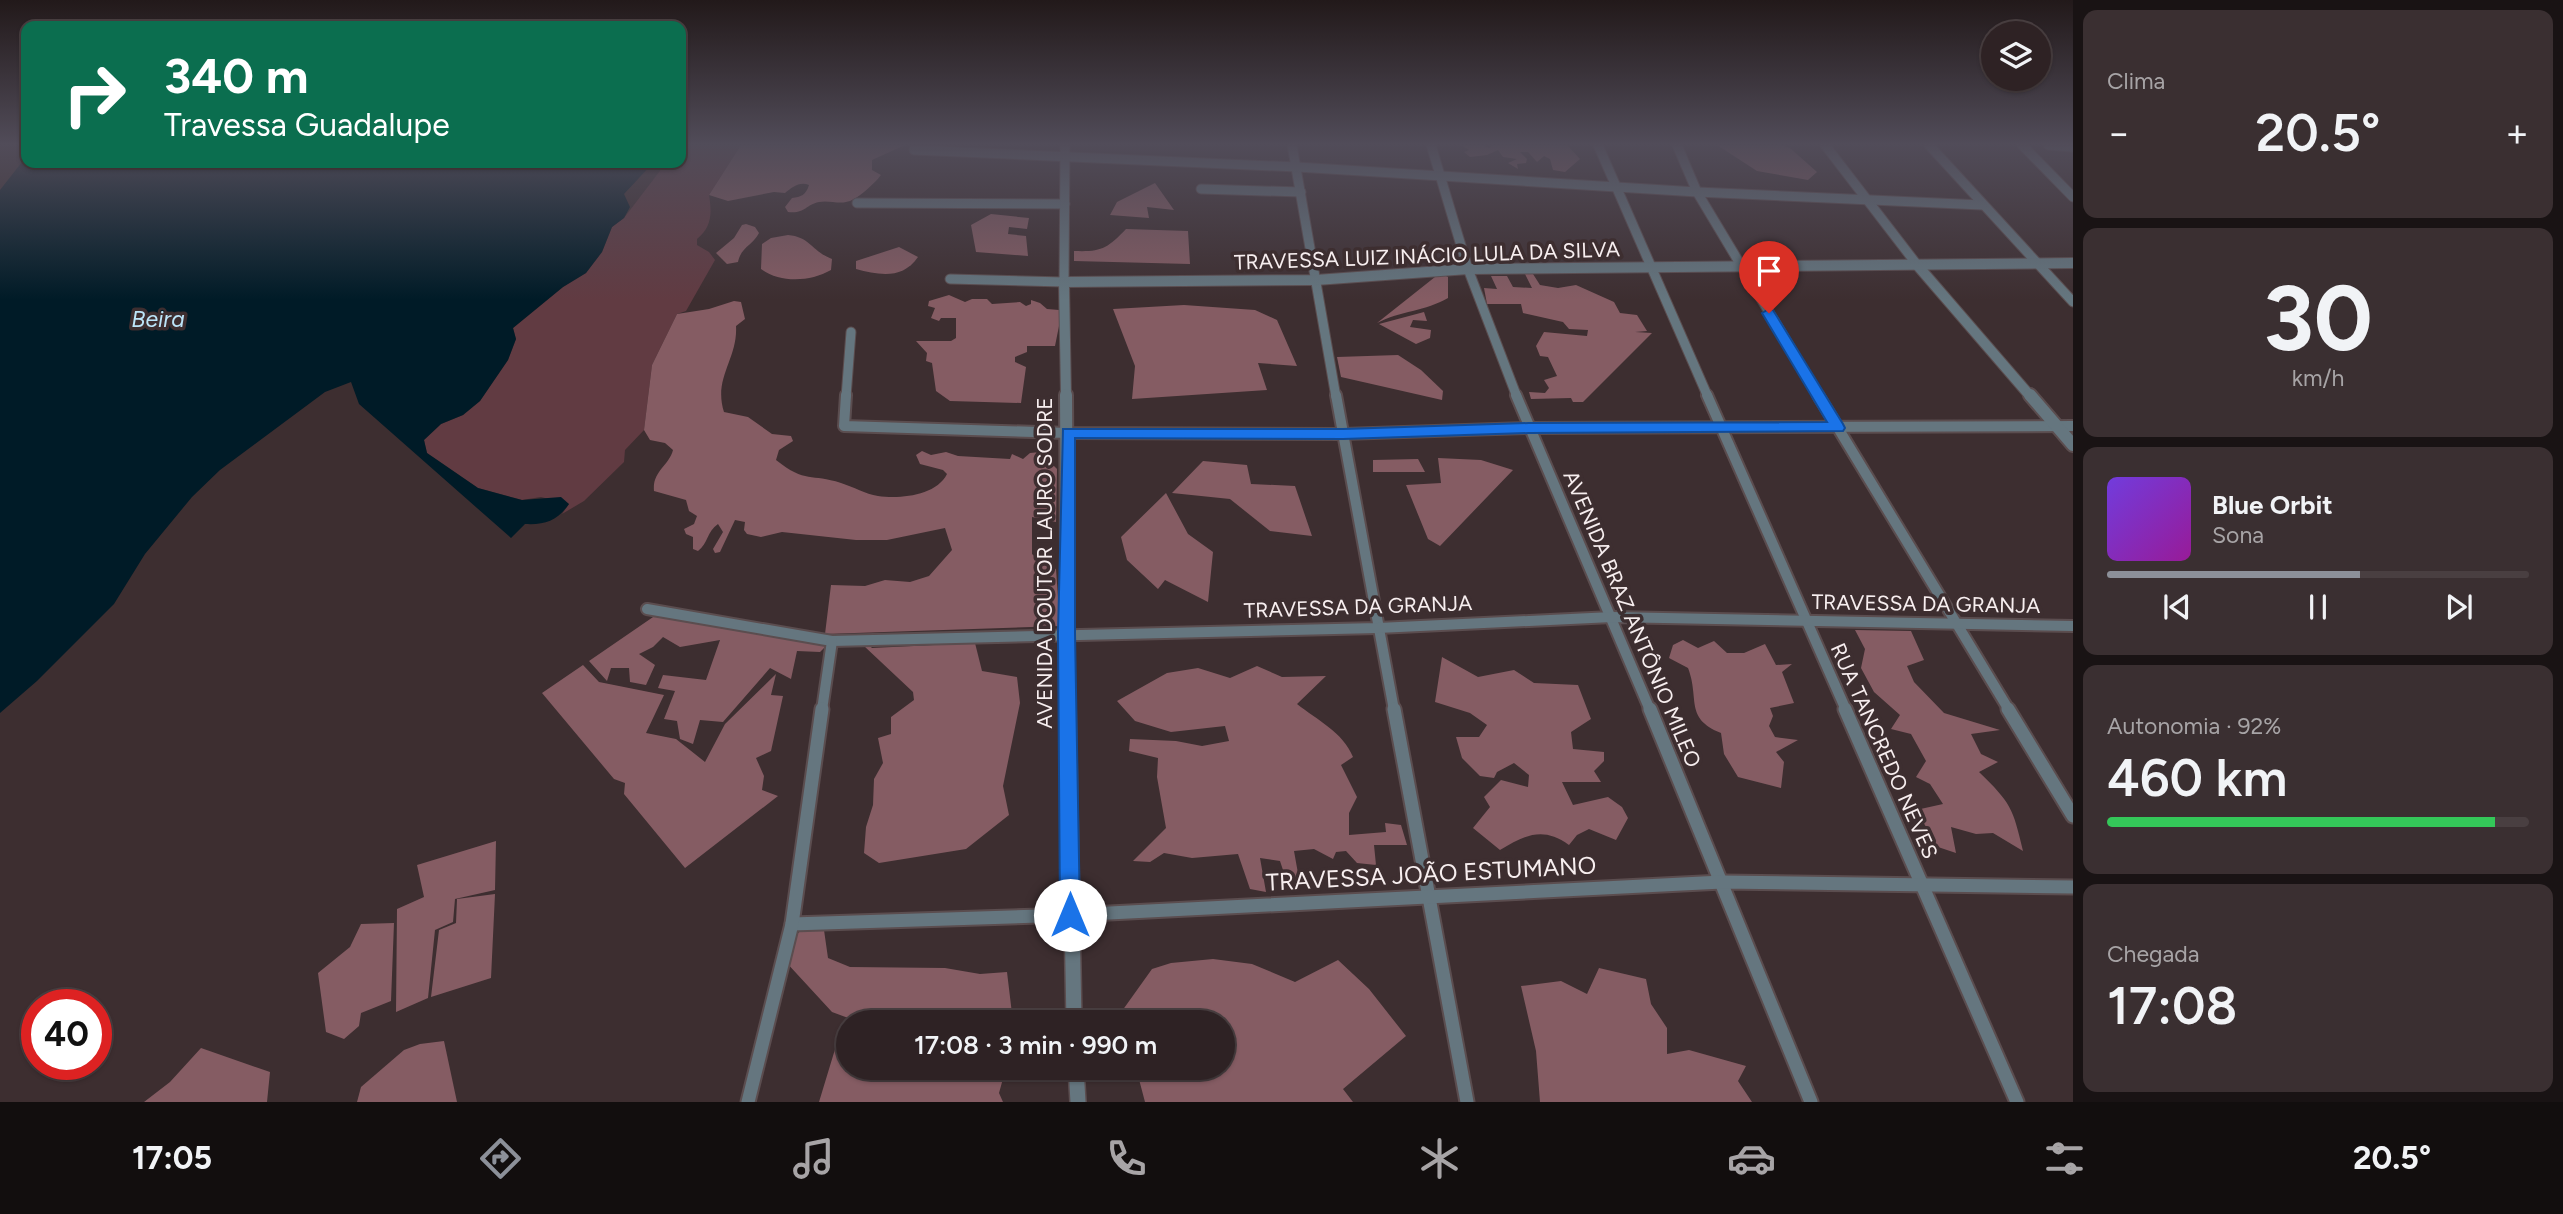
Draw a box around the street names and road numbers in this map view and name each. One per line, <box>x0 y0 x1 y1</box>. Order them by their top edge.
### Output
street label: TRAVESSA LUIZ INÁCIO LULA DA SILVA <box>1234 236 1620 275</box>
street label: AVENIDA DOUTOR LAURO SODRE <box>1032 397 1057 729</box>
street label: AVENIDA BRAZ ANTÔNIO MILEO <box>1558 467 1706 771</box>
street label: TRAVESSA DA GRANJA <box>1811 589 2041 618</box>
street label: TRAVESSA DA GRANJA <box>1243 590 1473 623</box>
street label: RUA TANCREDO NEVES <box>1826 639 1943 862</box>
street label: TRAVESSA JOÃO ESTUMANO <box>1265 850 1597 897</box>

